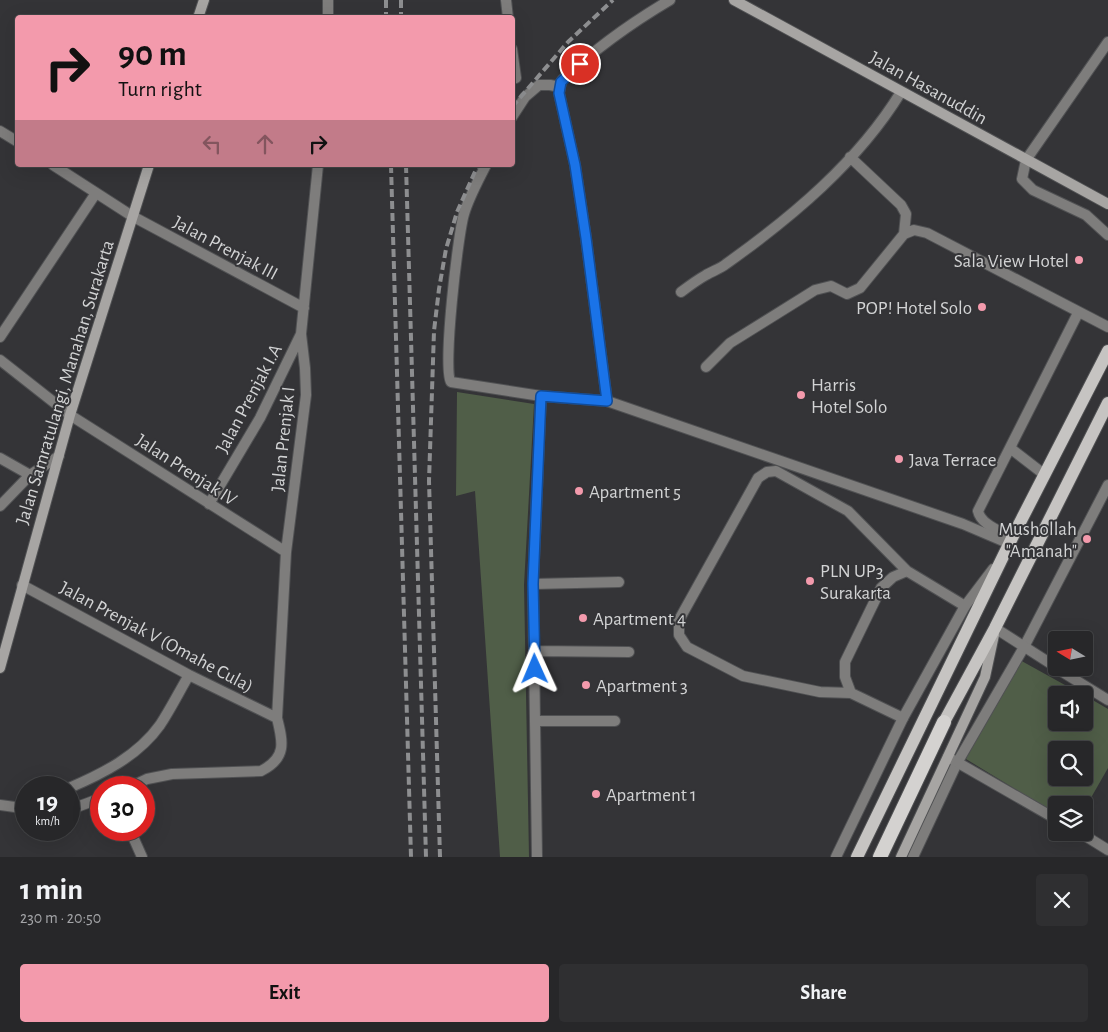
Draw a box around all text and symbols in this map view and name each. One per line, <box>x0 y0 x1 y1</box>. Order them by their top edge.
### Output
icon: right <box>35 35 100 100</box>
text: 90 m <box>118 37 187 72</box>
pin <box>559 43 601 85</box>
street label: Jalan Hasanuddin <box>866 48 990 128</box>
icon: arrive <box>566 50 594 78</box>
text: Turn right <box>118 78 202 100</box>
icon: left <box>198 130 226 158</box>
icon: ahead <box>251 130 279 158</box>
icon: right <box>304 130 332 158</box>
street label: Jalan Prenjak III <box>170 213 281 284</box>
street label: Jalan Samratulangi, Manahan, Surakarta <box>13 238 118 527</box>
place label: Sala View Hotel <box>954 252 1069 271</box>
marker: Sala View Hotel <box>1073 254 1085 266</box>
place label: POP! Hotel Solo <box>856 299 972 318</box>
marker: POP! Hotel Solo <box>976 301 988 313</box>
street label: Jalan Prenjak I.A <box>210 340 286 456</box>
place label: Harris Hotel Solo <box>811 376 887 417</box>
street label: Jalan Prenjak I <box>265 385 299 493</box>
marker: Harris Hotel Solo <box>795 389 807 401</box>
street label: Jalan Prenjak IV <box>132 431 240 510</box>
place label: Java Terrace <box>909 451 996 470</box>
marker: Java Terrace <box>893 453 905 465</box>
place label: Apartment 5 <box>589 483 681 502</box>
marker: Apartment 5 <box>573 485 585 497</box>
place label: Mushollah "Amanah" <box>998 520 1077 561</box>
marker: Mushollah "Amanah" <box>1081 533 1093 545</box>
place label: PLN UP3 Surakarta <box>820 562 891 603</box>
marker: PLN UP3 Surakarta <box>804 575 816 587</box>
street label: Jalan Prenjak V (Omahe Cula) <box>56 578 256 696</box>
place label: Apartment 4 <box>593 610 686 629</box>
marker: Apartment 4 <box>577 612 589 624</box>
north arrow <box>1048 631 1092 676</box>
map controls <box>1048 631 1093 841</box>
position arrow <box>508 642 560 694</box>
place label: Apartment 3 <box>596 677 688 696</box>
marker: Apartment 3 <box>580 679 592 691</box>
button: sound <box>1048 686 1093 731</box>
button: search <box>1048 741 1093 786</box>
speed limit sign: 30 <box>90 776 155 841</box>
place label: Apartment 1 <box>606 786 697 805</box>
marker: Apartment 1 <box>590 788 602 800</box>
text: 19 <box>37 790 58 815</box>
button: layers <box>1048 796 1093 841</box>
text: km/h <box>35 815 60 827</box>
button: close <box>1036 874 1088 926</box>
text: 1 min <box>20 875 83 905</box>
text: 230 m · 20:50 <box>20 910 101 926</box>
button: Exit <box>20 964 549 1022</box>
button: Share <box>559 964 1088 1022</box>

